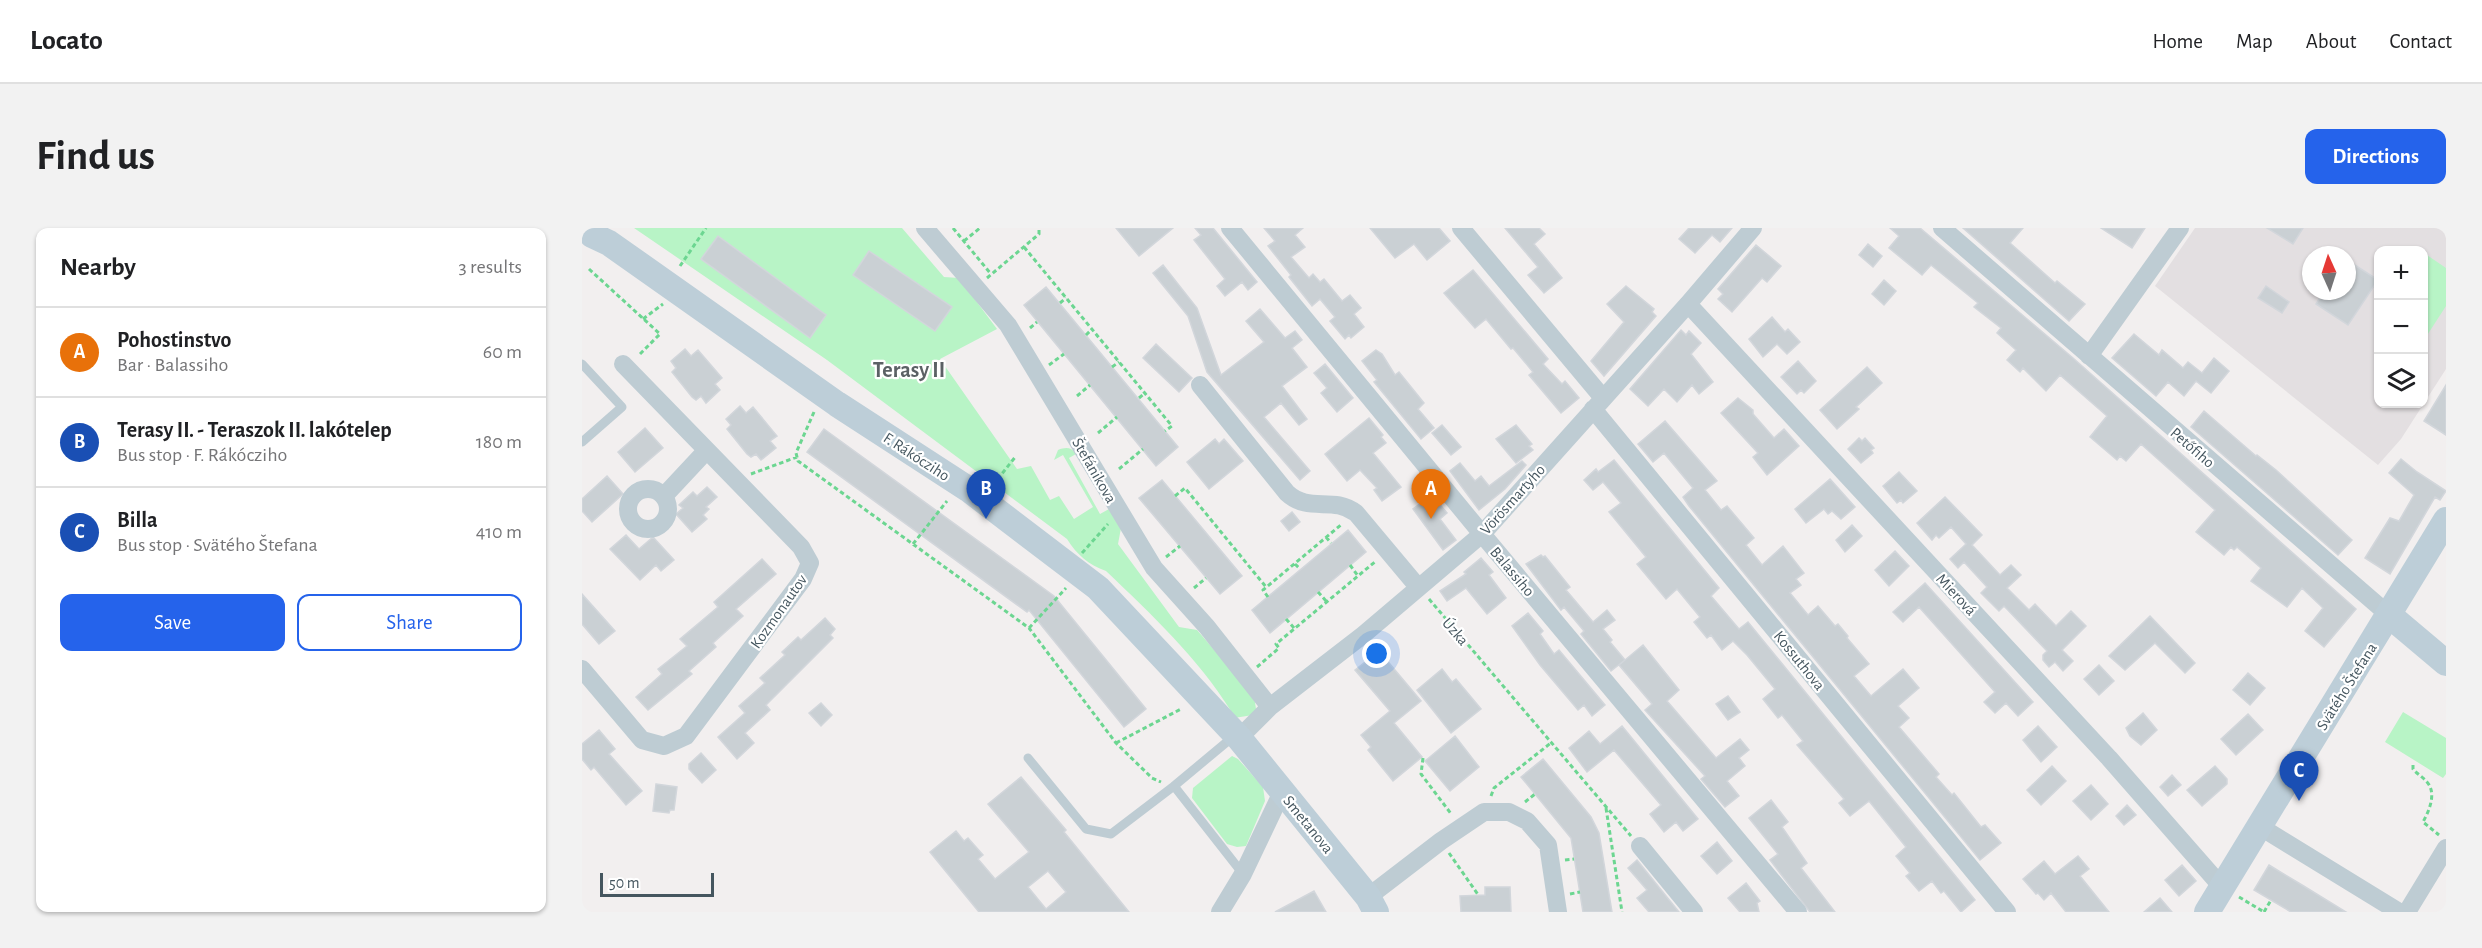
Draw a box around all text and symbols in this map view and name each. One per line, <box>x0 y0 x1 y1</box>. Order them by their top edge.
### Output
text: Locato <box>30 27 103 55</box>
text: Home <box>2152 31 2203 52</box>
text: Map <box>2236 31 2273 52</box>
text: About <box>2306 31 2356 52</box>
text: Contact <box>2389 31 2452 52</box>
button: Directions <box>2305 129 2446 184</box>
text: Find us <box>36 135 155 177</box>
north arrow <box>2302 246 2356 300</box>
map controls <box>2374 246 2428 408</box>
button: + <box>2374 246 2428 300</box>
text: Nearby <box>60 254 136 280</box>
text: 3 results <box>458 257 522 277</box>
button: − <box>2374 300 2428 354</box>
text: Pohostinstvo <box>117 329 232 351</box>
text: A <box>74 342 86 362</box>
text: 60 m <box>483 342 522 362</box>
button: layers <box>2374 354 2428 408</box>
text: Bar · Balassiho <box>117 355 228 375</box>
district label: Terasy II <box>873 359 945 382</box>
text: Terasy II. - Teraszok II. lakótelep <box>117 419 392 441</box>
street label: Petőfiho <box>2167 424 2218 471</box>
street label: F. Rákócziho <box>881 430 952 484</box>
text: B <box>74 432 85 452</box>
text: 180 m <box>476 432 522 452</box>
street label: Štefánikova <box>1069 434 1121 506</box>
text: Bus stop · F. Rákócziho <box>117 445 287 465</box>
street label: Vörösmartyho <box>1477 461 1549 538</box>
pin: B <box>966 470 1006 519</box>
pin: A <box>1412 470 1450 519</box>
text: Billa <box>117 509 158 531</box>
text: C <box>74 522 85 542</box>
text: 410 m <box>476 522 522 542</box>
text: Bus stop · Svätého Štefana <box>117 535 318 555</box>
street label: Balassiho <box>1487 544 1537 600</box>
street label: Kozmonautov <box>748 571 810 651</box>
street label: Mierová <box>1933 571 1979 619</box>
button: Save <box>60 594 285 651</box>
button: Share <box>297 594 522 651</box>
street label: Úzka <box>1439 613 1473 649</box>
street label: Kossuthova <box>1771 628 1828 693</box>
your location <box>1362 639 1391 668</box>
street label: Svätého Štefana <box>2312 639 2380 733</box>
pin: C <box>2280 752 2318 801</box>
street label: Smetanova <box>1280 793 1336 857</box>
scale bar <box>600 870 714 898</box>
text: 50 m <box>609 875 640 891</box>

